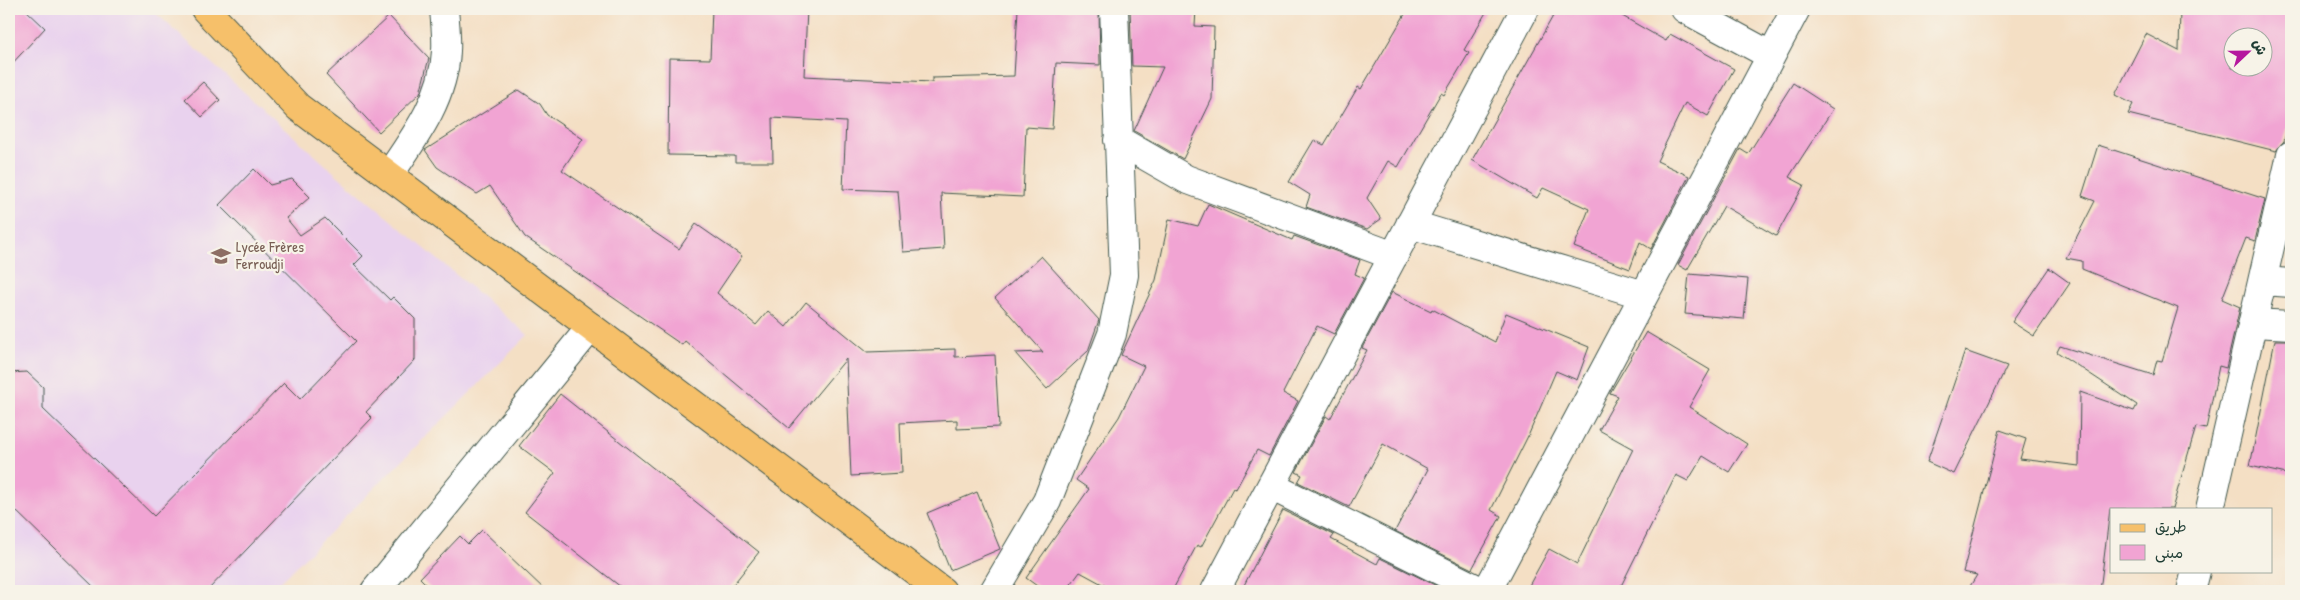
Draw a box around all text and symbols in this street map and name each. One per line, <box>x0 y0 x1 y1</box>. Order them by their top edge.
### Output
north arrow <box>2222 28 2272 78</box>
text: ش <box>2249 36 2272 58</box>
place label: Lycée Frères Ferroudji <box>235 236 304 274</box>
school or university icon: Lycée Frères Ferroudji <box>210 245 232 267</box>
legend <box>2110 508 2272 572</box>
text: طريق <box>2155 516 2187 537</box>
text: مبنى <box>2155 542 2183 563</box>

